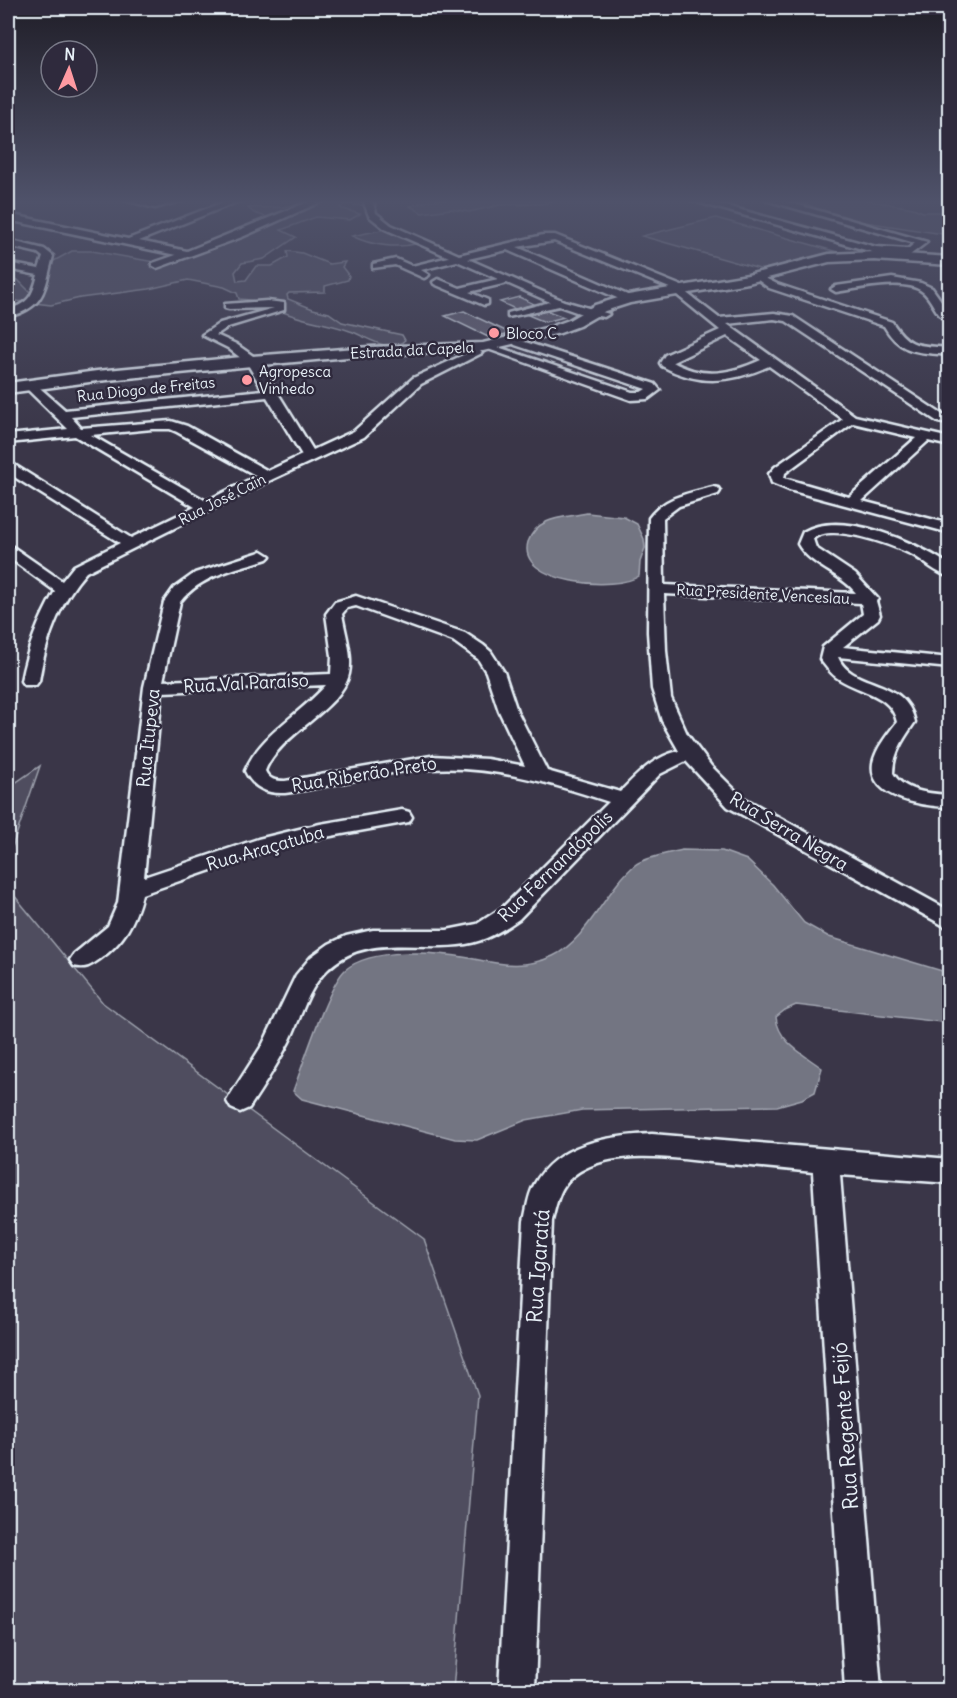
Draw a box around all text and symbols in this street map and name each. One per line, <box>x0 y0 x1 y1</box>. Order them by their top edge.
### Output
north arrow <box>39 39 99 99</box>
text: N <box>64 44 76 64</box>
place label: Bloco C <box>506 324 557 343</box>
marker: Bloco C <box>487 326 501 340</box>
street label: Estrada da Capela <box>350 337 475 363</box>
place label: Agropesca Vinhedo <box>259 362 331 398</box>
street label: Rua Diogo de Freitas <box>76 372 216 406</box>
marker: Agropesca Vinhedo <box>240 373 254 387</box>
street label: Rua José Cain <box>175 469 269 529</box>
street label: Rua Presidente Venceslau <box>676 580 850 608</box>
street label: Rua Val Paraíso <box>183 668 309 698</box>
street label: Rua Itupeva <box>131 687 165 789</box>
street label: Rua Riberão Preto <box>290 751 438 797</box>
street label: Rua Serra Negra <box>725 786 853 876</box>
street label: Rua Fernandópolis <box>493 805 617 927</box>
street label: Rua Araçatuba <box>204 820 326 876</box>
street label: Rua Igaratá <box>521 1208 555 1324</box>
street label: Rua Regente Feijó <box>826 1341 864 1511</box>

